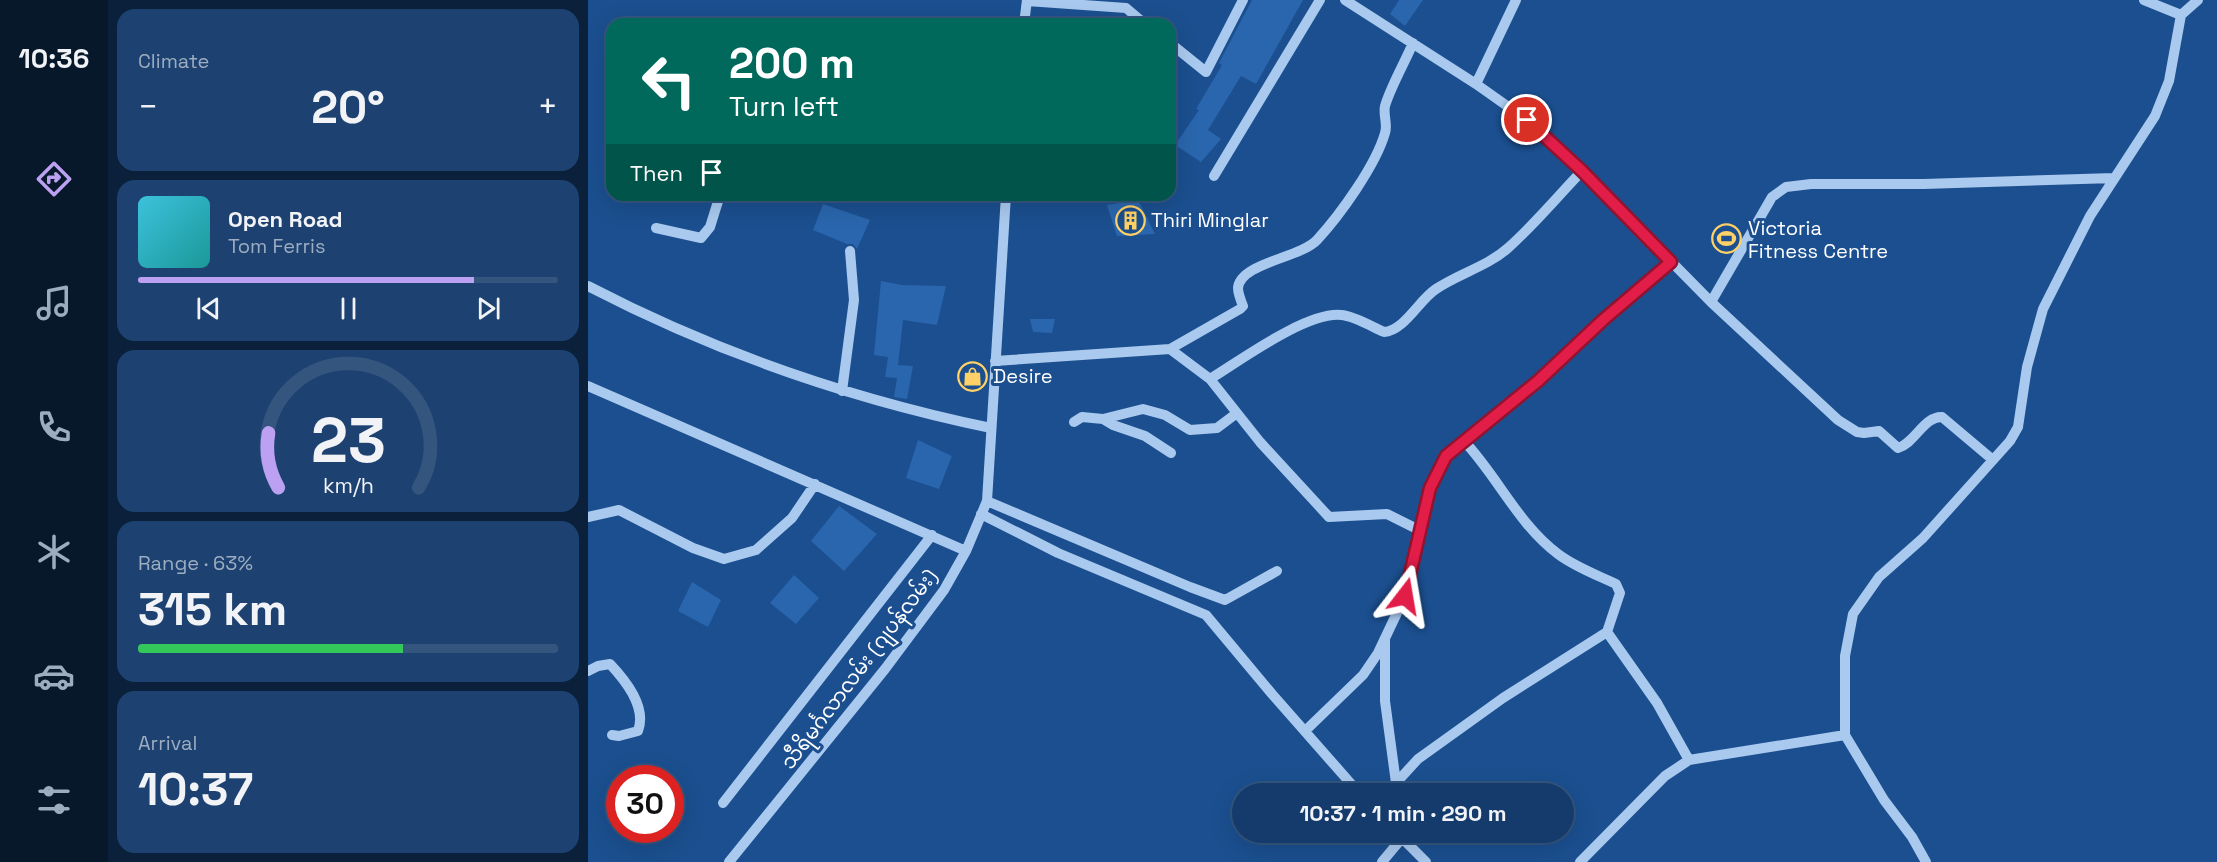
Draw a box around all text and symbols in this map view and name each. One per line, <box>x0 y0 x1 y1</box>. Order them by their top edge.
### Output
text: 200 m <box>729 37 855 90</box>
text: 10:36 <box>19 41 89 76</box>
icon: left <box>630 42 708 120</box>
text: Climate <box>138 48 209 74</box>
text: 20° <box>311 79 385 136</box>
text: − <box>138 86 158 128</box>
text: + <box>538 86 558 128</box>
text: Turn left <box>729 89 839 124</box>
pin <box>1501 94 1552 145</box>
icon: arrive <box>1510 103 1543 136</box>
icon: arrive <box>695 156 728 189</box>
icon: directions <box>33 158 75 200</box>
text: Then <box>630 159 683 187</box>
building icon: Thiri Minglar <box>1114 204 1146 236</box>
text: Open Road <box>228 205 343 233</box>
place label: Thiri Minglar <box>1151 207 1269 233</box>
place label: Victoria Fitness Centre <box>1748 215 1888 264</box>
sports icon: Victoria Fitness Centre <box>1711 223 1743 255</box>
text: Tom Ferris <box>228 233 326 259</box>
icon: music <box>33 282 75 324</box>
icon: previous <box>192 292 225 325</box>
icon: pause <box>332 292 365 325</box>
icon: next <box>472 292 505 325</box>
shop icon: Desire <box>956 360 988 392</box>
place label: Desire <box>993 363 1053 389</box>
text: 23 <box>310 401 385 480</box>
icon: phone <box>33 406 75 448</box>
text: km/h <box>322 472 374 499</box>
icon: climate <box>33 531 75 573</box>
text: Range · 63% <box>138 550 253 576</box>
street label: သီရိမင်္ဂလာလမ်း (ဂျပန်လမ်း) <box>774 563 945 776</box>
position arrow <box>1373 564 1437 628</box>
text: 315 km <box>138 581 287 638</box>
icon: car <box>33 655 75 697</box>
text: Arrival <box>138 730 197 756</box>
text: 10:37 <box>138 761 253 818</box>
speed limit sign: 30 <box>606 765 684 843</box>
icon: filters <box>33 779 75 821</box>
text: 10:37 · 1 min · 290 m <box>1299 799 1507 827</box>

